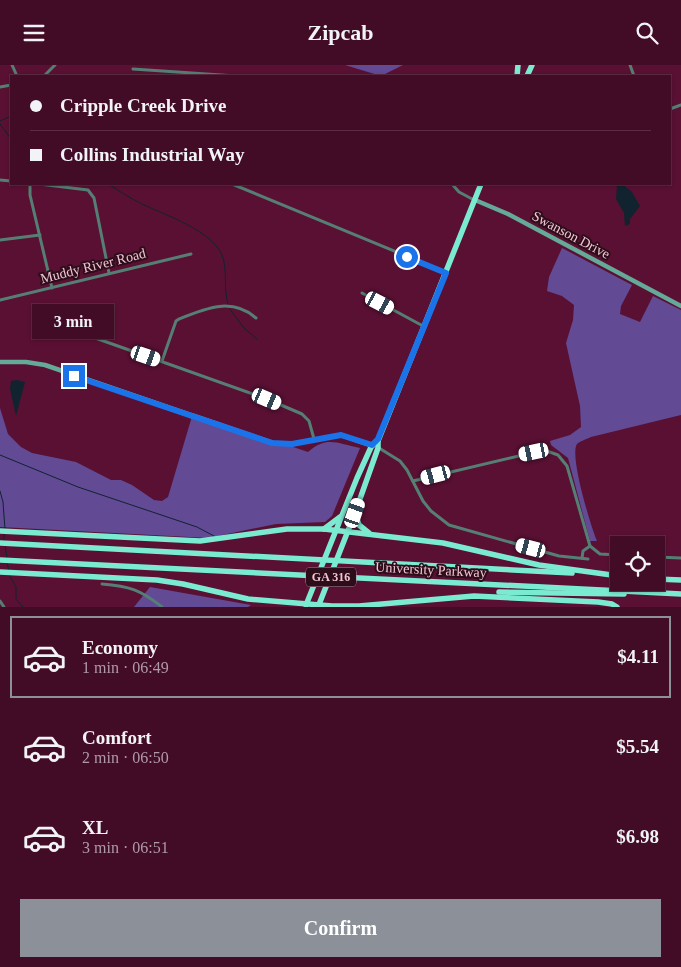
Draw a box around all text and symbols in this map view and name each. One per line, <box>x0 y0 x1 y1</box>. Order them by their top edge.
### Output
icon: menu <box>20 19 48 47</box>
icon: search <box>633 19 661 47</box>
text: Zipcab <box>307 20 374 45</box>
text: Cripple Creek Drive <box>60 95 226 116</box>
text: Collins Industrial Way <box>60 144 244 165</box>
street label: Swanson Drive <box>530 208 612 262</box>
street label: Muddy River Road <box>39 246 147 286</box>
route start <box>396 246 418 268</box>
car <box>363 289 396 317</box>
callout: 3 min <box>33 303 115 339</box>
text: 3 min <box>54 313 92 330</box>
car <box>129 344 162 368</box>
route end <box>63 365 85 387</box>
car <box>250 386 283 412</box>
car <box>517 442 550 462</box>
car <box>419 464 452 486</box>
car <box>343 496 366 530</box>
map controls <box>610 536 665 591</box>
button: locate <box>610 536 665 591</box>
car <box>514 537 547 559</box>
street label: University Parkway <box>375 560 487 580</box>
road number: GA 316 <box>306 567 356 587</box>
icon: car <box>22 635 67 680</box>
text: Economy <box>82 637 158 658</box>
text: $4.11 <box>617 646 659 667</box>
text: 1 min · 06:49 <box>82 659 169 676</box>
icon: car <box>22 725 67 770</box>
text: Comfort <box>82 727 152 748</box>
text: $5.54 <box>616 736 659 757</box>
text: 2 min · 06:50 <box>82 749 169 766</box>
icon: car <box>22 815 67 860</box>
text: XL <box>82 817 108 838</box>
text: $6.98 <box>616 826 659 847</box>
text: 3 min · 06:51 <box>82 839 169 856</box>
button: Confirm <box>20 899 661 957</box>

